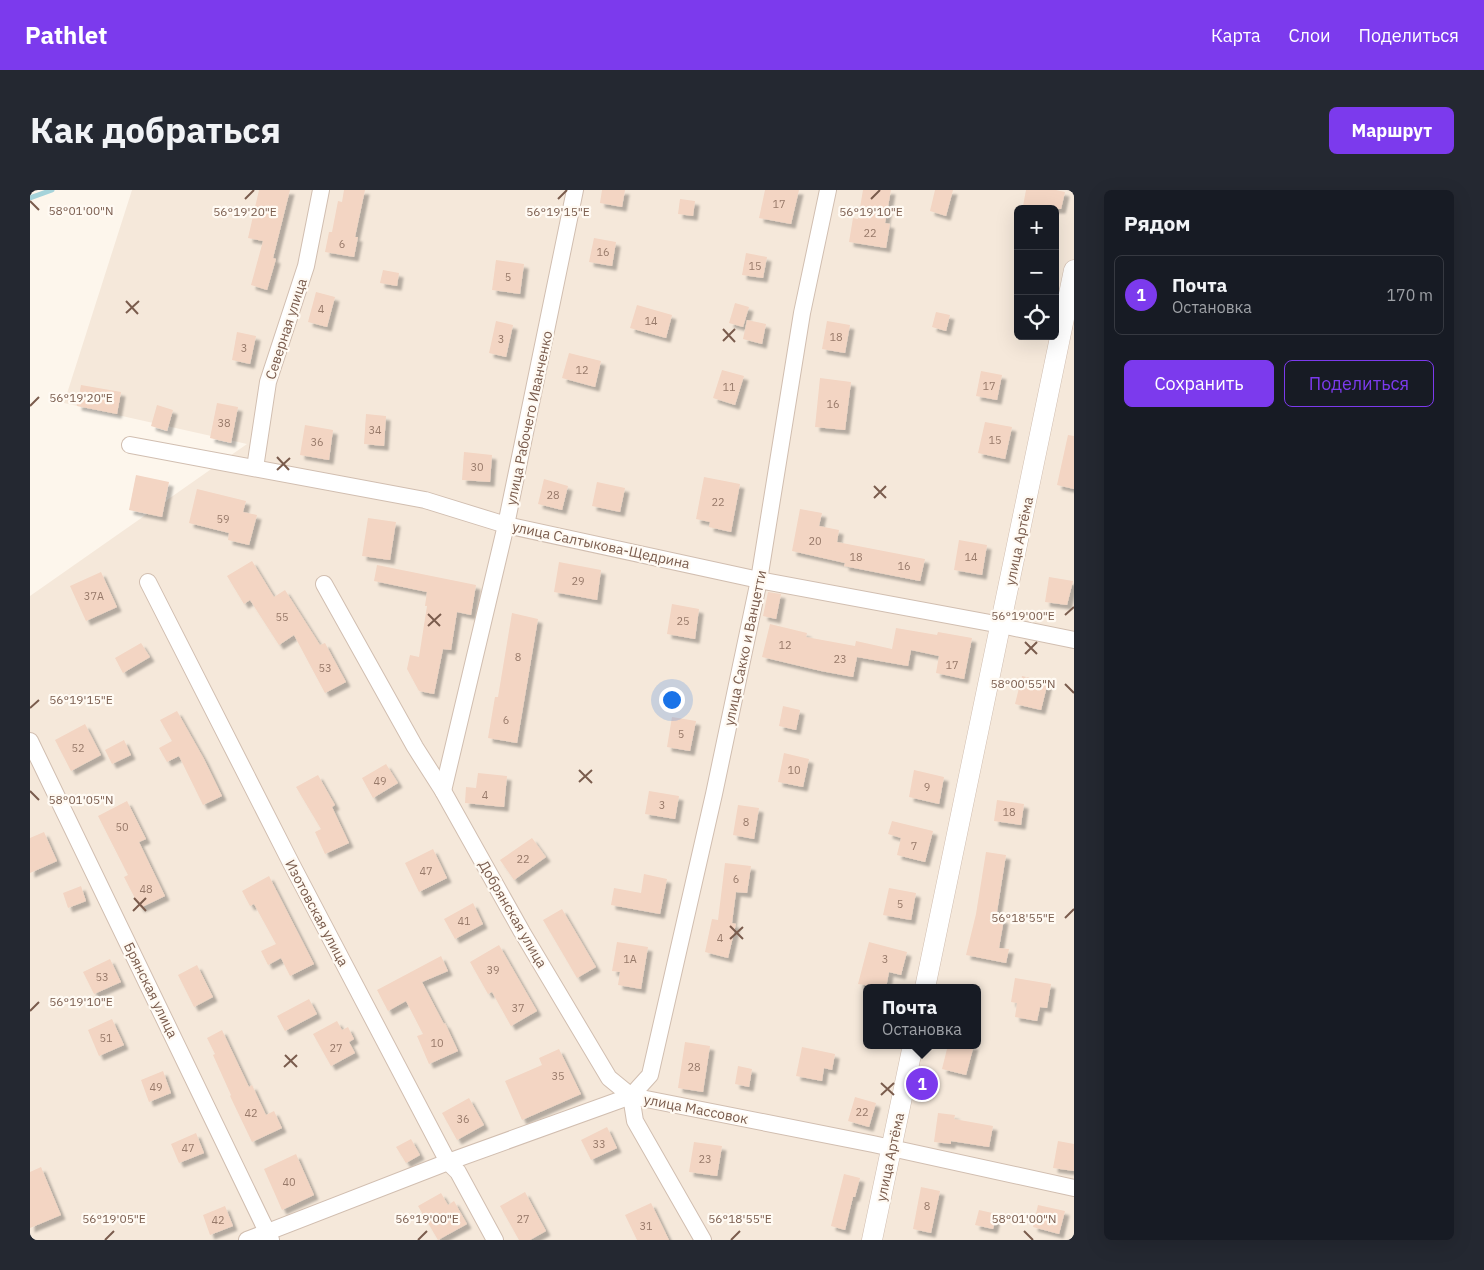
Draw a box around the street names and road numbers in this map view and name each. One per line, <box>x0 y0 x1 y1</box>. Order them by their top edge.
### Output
street label: Северная улица <box>261 276 311 382</box>
street label: улица Рабочего Иванченко <box>502 329 556 507</box>
street label: улица Артёма <box>1001 494 1037 587</box>
street label: улица Салтыкова-Щедрина <box>511 517 692 573</box>
street label: улица Сакко и Ванцетти <box>720 569 770 727</box>
street label: Изотовская улица <box>281 857 353 970</box>
street label: Добрянская улица <box>475 857 551 972</box>
street label: Брянская улица <box>120 939 182 1041</box>
street label: улица Массовок <box>642 1090 750 1128</box>
street label: улица Артёма <box>872 1110 908 1203</box>

